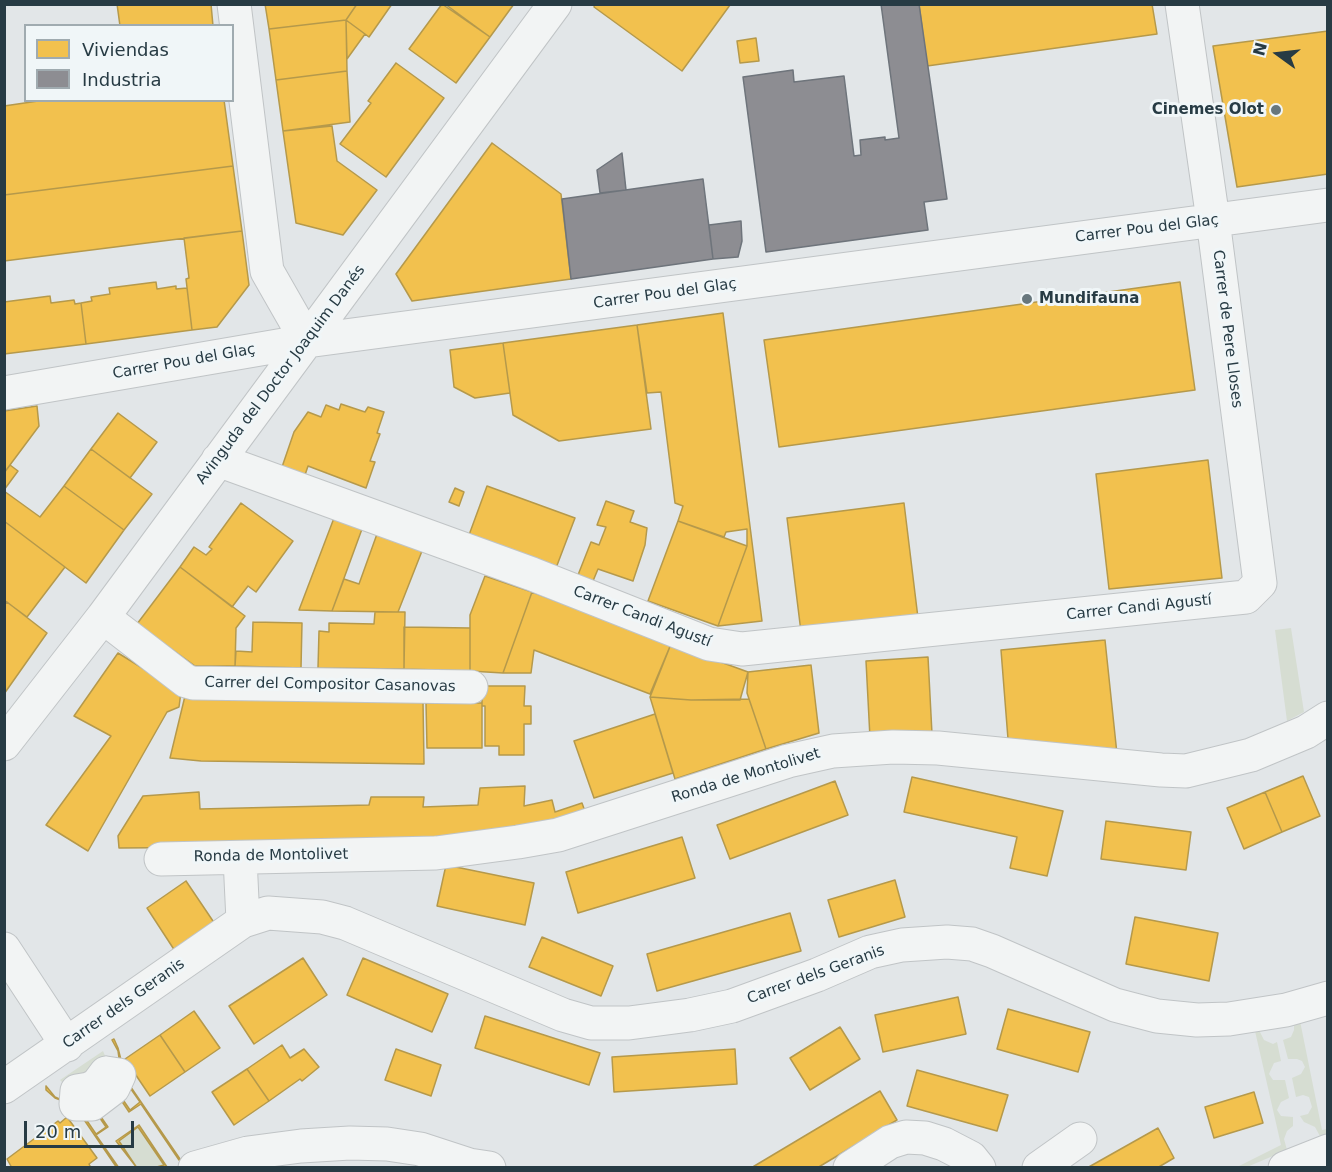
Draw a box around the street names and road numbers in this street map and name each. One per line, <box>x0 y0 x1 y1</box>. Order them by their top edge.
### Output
street label: Carrer Pou del Glaç <box>1074 211 1220 247</box>
street label: Carrer de Pere Lloses <box>1208 249 1246 409</box>
street label: Avinguda del Doctor Joaquim Danés <box>193 262 369 488</box>
street label: Carrer Pou del Glaç <box>592 275 738 313</box>
street label: Carrer Pou del Glaç <box>111 341 257 383</box>
street label: Carrer Candi Agustí <box>570 582 714 652</box>
street label: Carrer Candi Agustí <box>1065 591 1213 625</box>
street label: Carrer del Compositor Casanovas <box>204 674 456 696</box>
street label: Ronda de Montolivet <box>670 745 822 807</box>
street label: Ronda de Montolivet <box>194 846 348 866</box>
street label: Carrer dels Geranis <box>745 942 887 1008</box>
street label: Carrer dels Geranis <box>60 955 188 1053</box>

